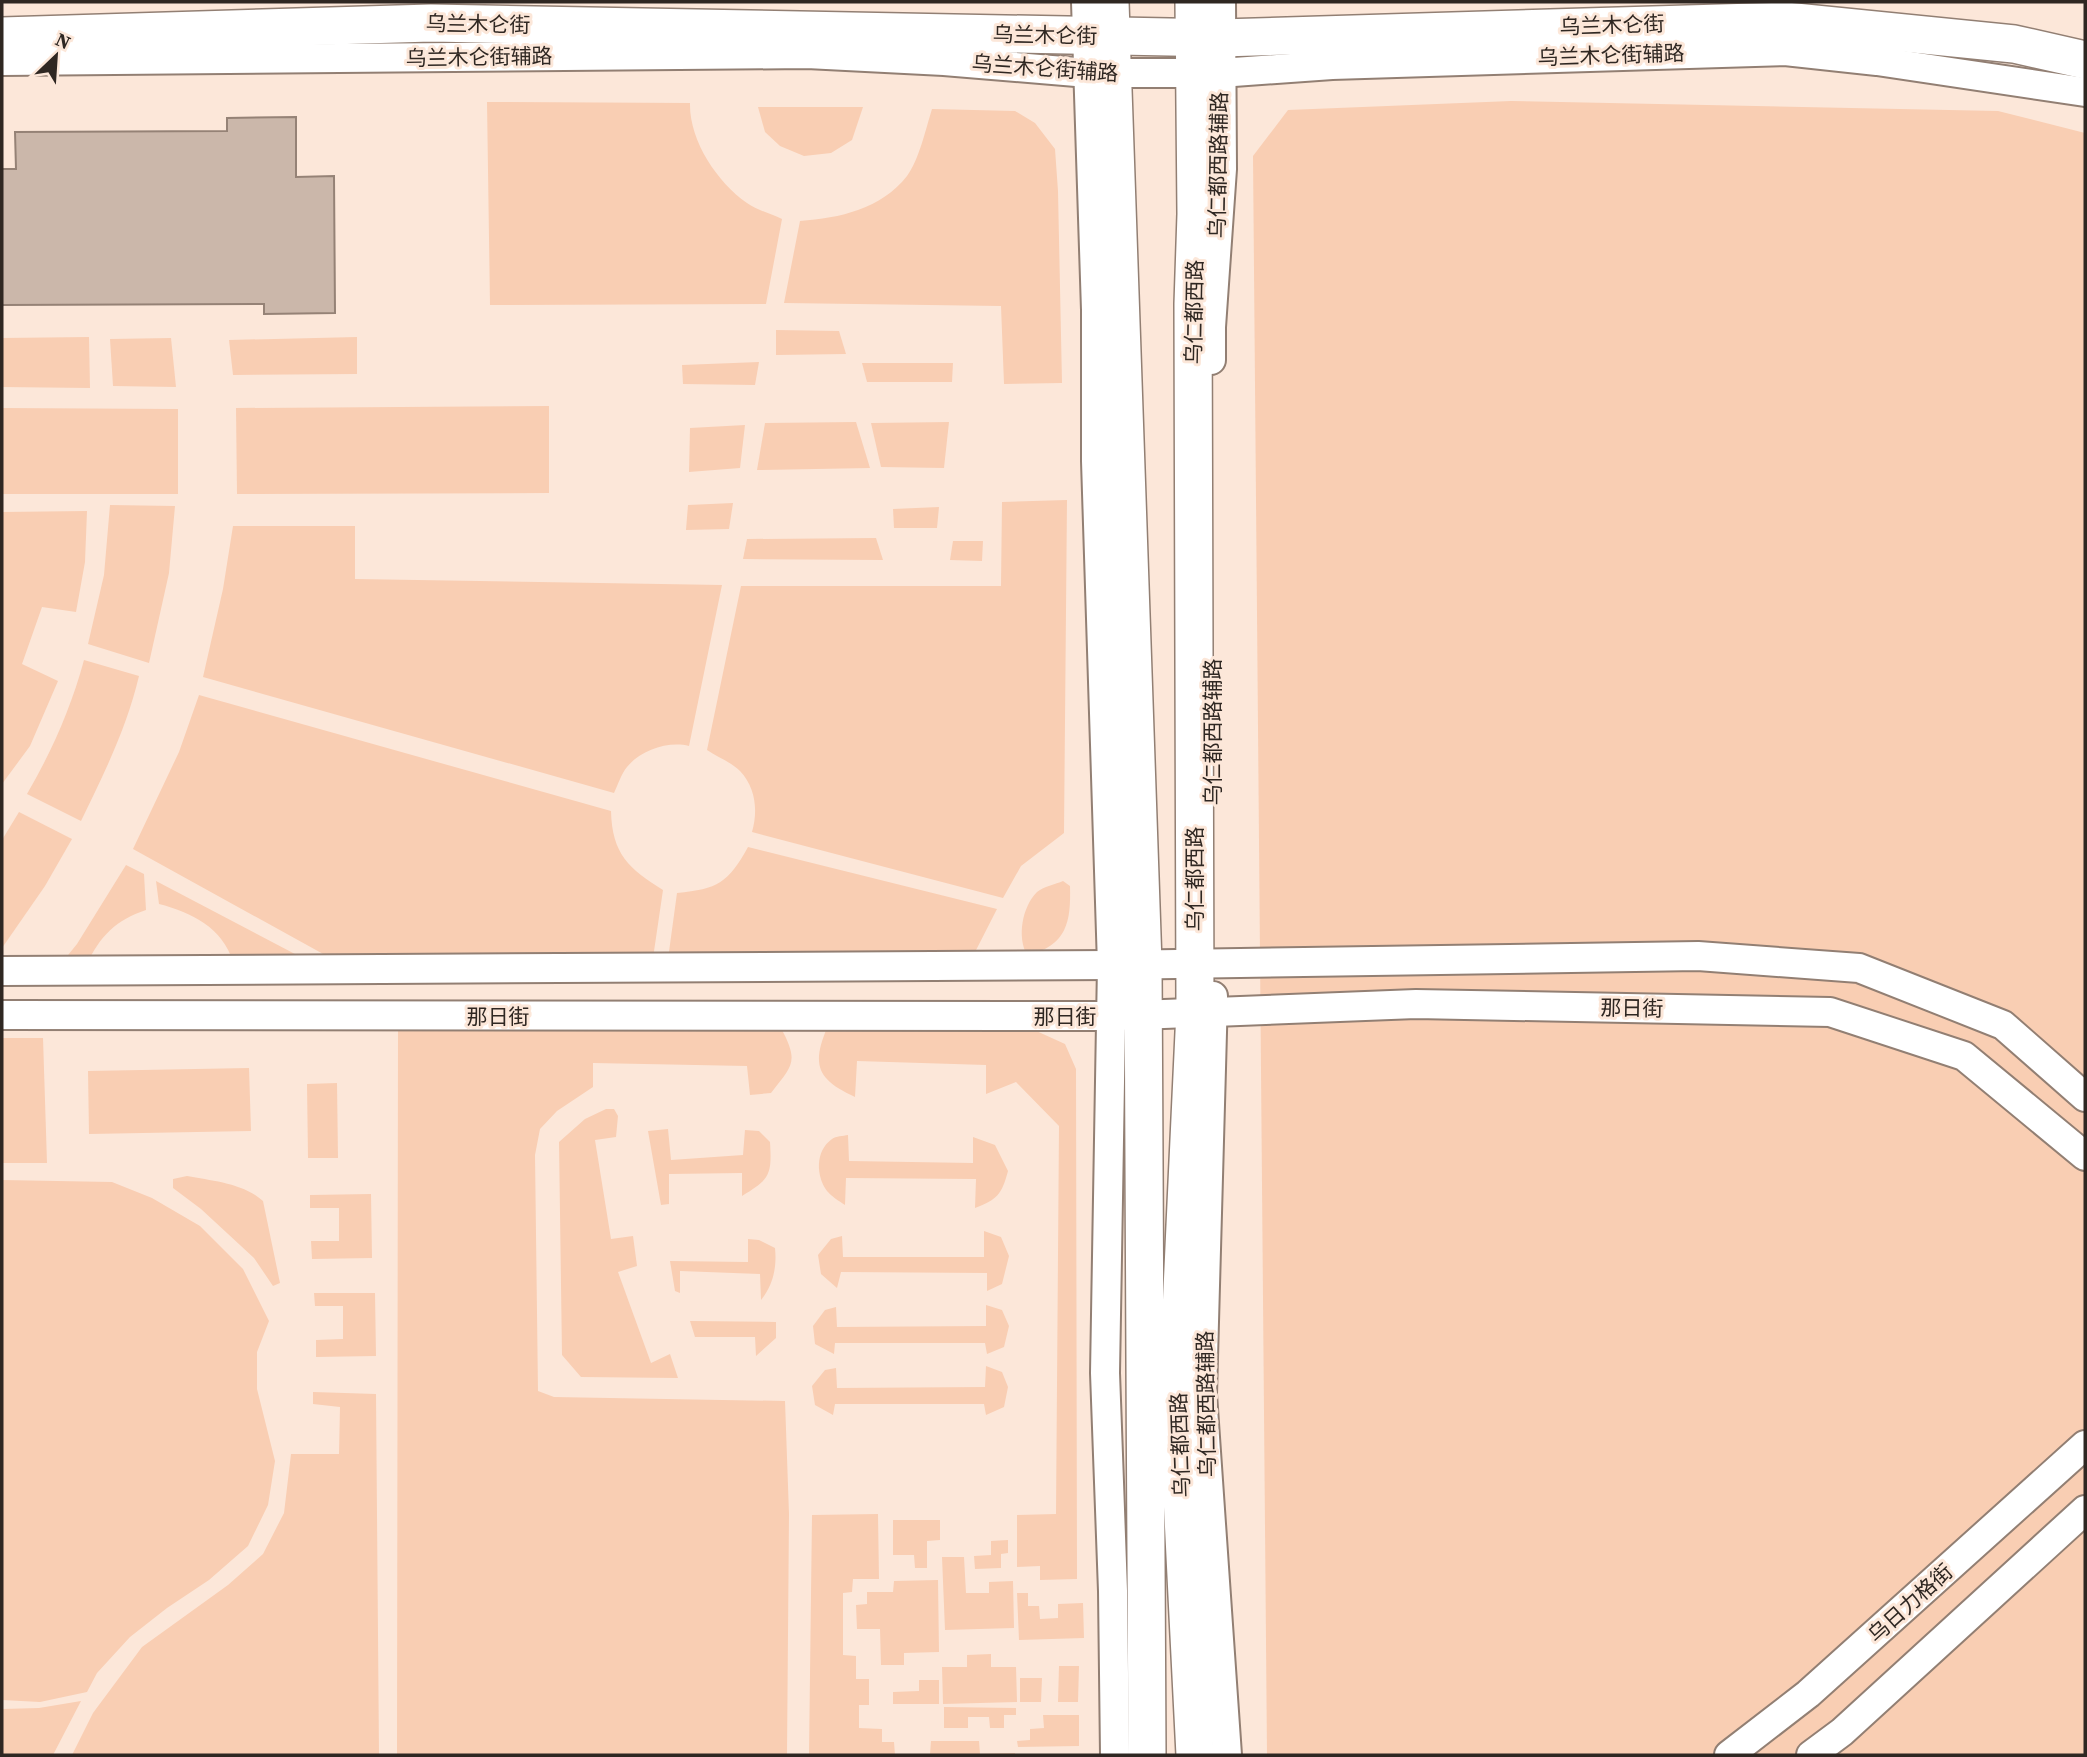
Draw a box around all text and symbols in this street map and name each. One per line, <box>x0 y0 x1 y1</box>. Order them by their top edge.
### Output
street label: 乌兰木仑街 <box>425 9 531 39</box>
street label: 乌兰木仑街 <box>1559 9 1665 41</box>
street label: 乌兰木仑街 <box>992 20 1098 50</box>
north arrow <box>21 21 91 91</box>
text: N <box>51 26 75 55</box>
street label: 乌兰木仑街辅路 <box>1537 38 1685 72</box>
street label: 乌兰木仑街辅路 <box>405 41 553 73</box>
street label: 乌兰木仑街辅路 <box>971 48 1119 88</box>
street label: 乌仁都西路辅路 <box>1202 91 1234 239</box>
street label: 乌仁都西路 <box>1179 259 1209 365</box>
street label: 乌仁都西路辅路 <box>1198 659 1227 806</box>
street label: 乌仁都西路 <box>1180 827 1209 932</box>
street label: 那日街 <box>1600 993 1664 1023</box>
street label: 那日街 <box>467 1002 530 1031</box>
street label: 那日街 <box>1034 1002 1097 1031</box>
street label: 乌仁都西路辅路 <box>1190 1330 1222 1478</box>
street label: 乌仁都西路 <box>1164 1392 1196 1498</box>
street label: 乌日力格街 <box>1861 1557 1959 1649</box>

